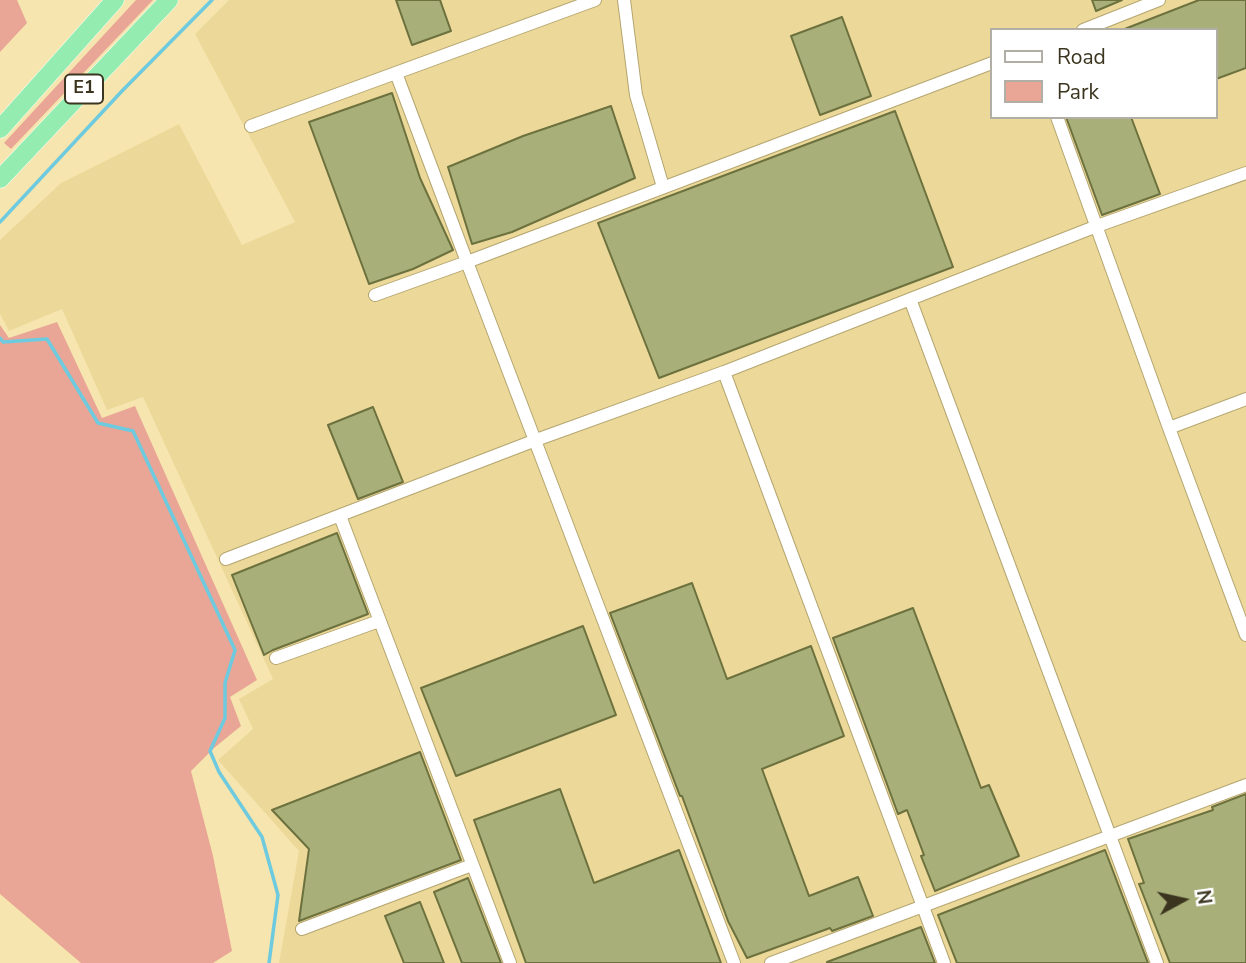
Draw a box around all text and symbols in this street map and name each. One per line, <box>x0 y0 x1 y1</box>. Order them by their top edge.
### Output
legend <box>990 28 1218 119</box>
text: Road <box>1057 43 1106 71</box>
road number: E1 <box>65 74 103 104</box>
text: Park <box>1057 78 1099 106</box>
north arrow <box>1148 865 1218 935</box>
text: N <box>1190 888 1218 906</box>

